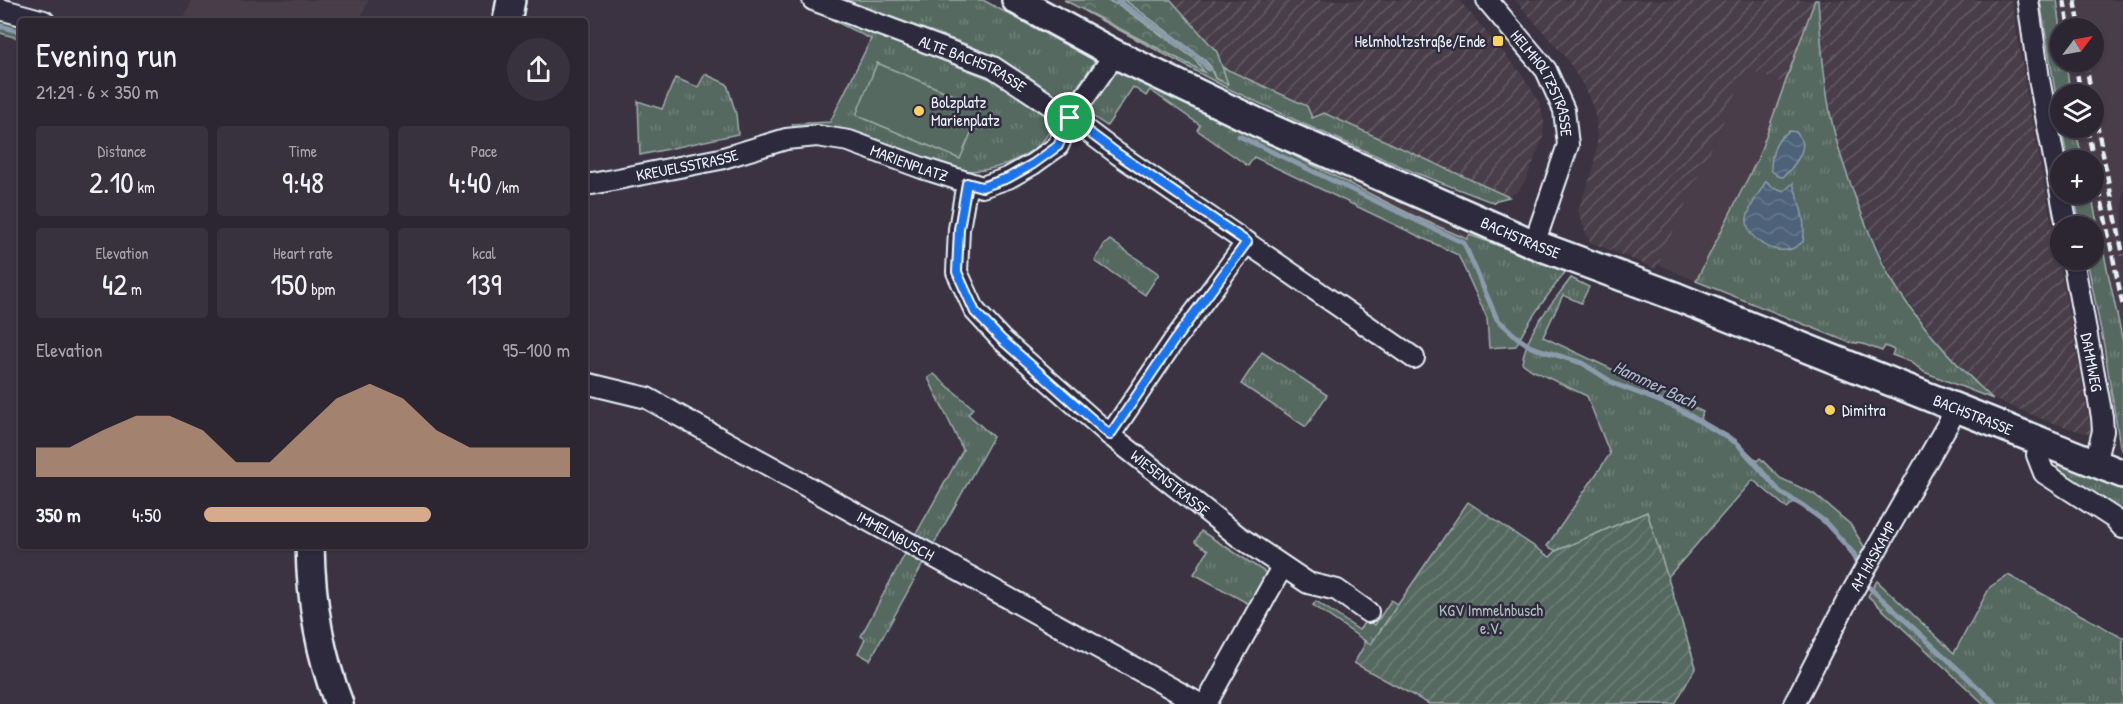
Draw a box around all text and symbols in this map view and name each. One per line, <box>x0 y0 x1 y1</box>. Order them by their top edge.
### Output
north arrow <box>2050 18 2104 72</box>
map controls <box>2050 18 2104 270</box>
street label: HELMHOLTZSTRASSE <box>1506 25 1578 138</box>
street label: ALTE BACHSTRASSE <box>916 29 1031 97</box>
place label: Helmholtzstraße/Ende <box>1355 30 1487 52</box>
text: Evening run <box>36 33 177 77</box>
marker: Helmholtzstraße/Ende <box>1491 34 1505 48</box>
button: share <box>507 38 570 101</box>
text: 21:29 · 6 × 350 m <box>36 78 159 105</box>
button: layers <box>2050 84 2104 138</box>
place label: Bolzplatz Marienplatz <box>931 91 1000 131</box>
pin <box>1044 92 1095 143</box>
icon: arrive <box>1053 101 1086 134</box>
marker: Bolzplatz Marienplatz <box>912 104 926 118</box>
street label: MARIENPLATZ <box>867 139 951 187</box>
text: Distance <box>98 140 146 162</box>
text: Time <box>289 140 317 162</box>
text: Pace <box>471 140 497 162</box>
street label: KREUELSSTRASSE <box>634 143 741 186</box>
button: + <box>2050 150 2104 204</box>
text: 2.10 <box>89 162 134 202</box>
text: 9:48 <box>282 162 324 202</box>
text: 4:40 <box>449 162 491 202</box>
text: km <box>134 176 155 198</box>
text: /km <box>491 176 519 198</box>
street label: BACHSTRASSE <box>1478 211 1563 264</box>
button: − <box>2050 216 2104 270</box>
text: Elevation <box>95 242 149 264</box>
text: Heart rate <box>273 242 333 264</box>
text: kcal <box>472 242 496 264</box>
text: 42 <box>102 264 127 304</box>
text: 150 <box>270 264 308 304</box>
text: 139 <box>466 264 502 304</box>
text: m <box>127 278 142 300</box>
text: bpm <box>308 278 336 300</box>
street label: DAMMWEG <box>2076 331 2108 394</box>
text: Elevation <box>36 336 102 363</box>
text: 95–100 m <box>502 336 570 363</box>
water label: Hammer Bach <box>1609 354 1702 415</box>
street label: BACHSTRASSE <box>1930 389 2016 440</box>
place label: Dimitra <box>1842 399 1886 421</box>
marker: Dimitra <box>1823 403 1837 417</box>
street label: WIESENSTRASSE <box>1126 444 1215 521</box>
text: 350 m <box>36 501 81 528</box>
text: 4:50 <box>132 501 162 528</box>
street label: IMMELNBUSCH <box>853 505 938 566</box>
street label: AM HASKAMP <box>1844 517 1901 595</box>
park label: KGV Immelnbusch e.V. <box>1439 599 1543 639</box>

